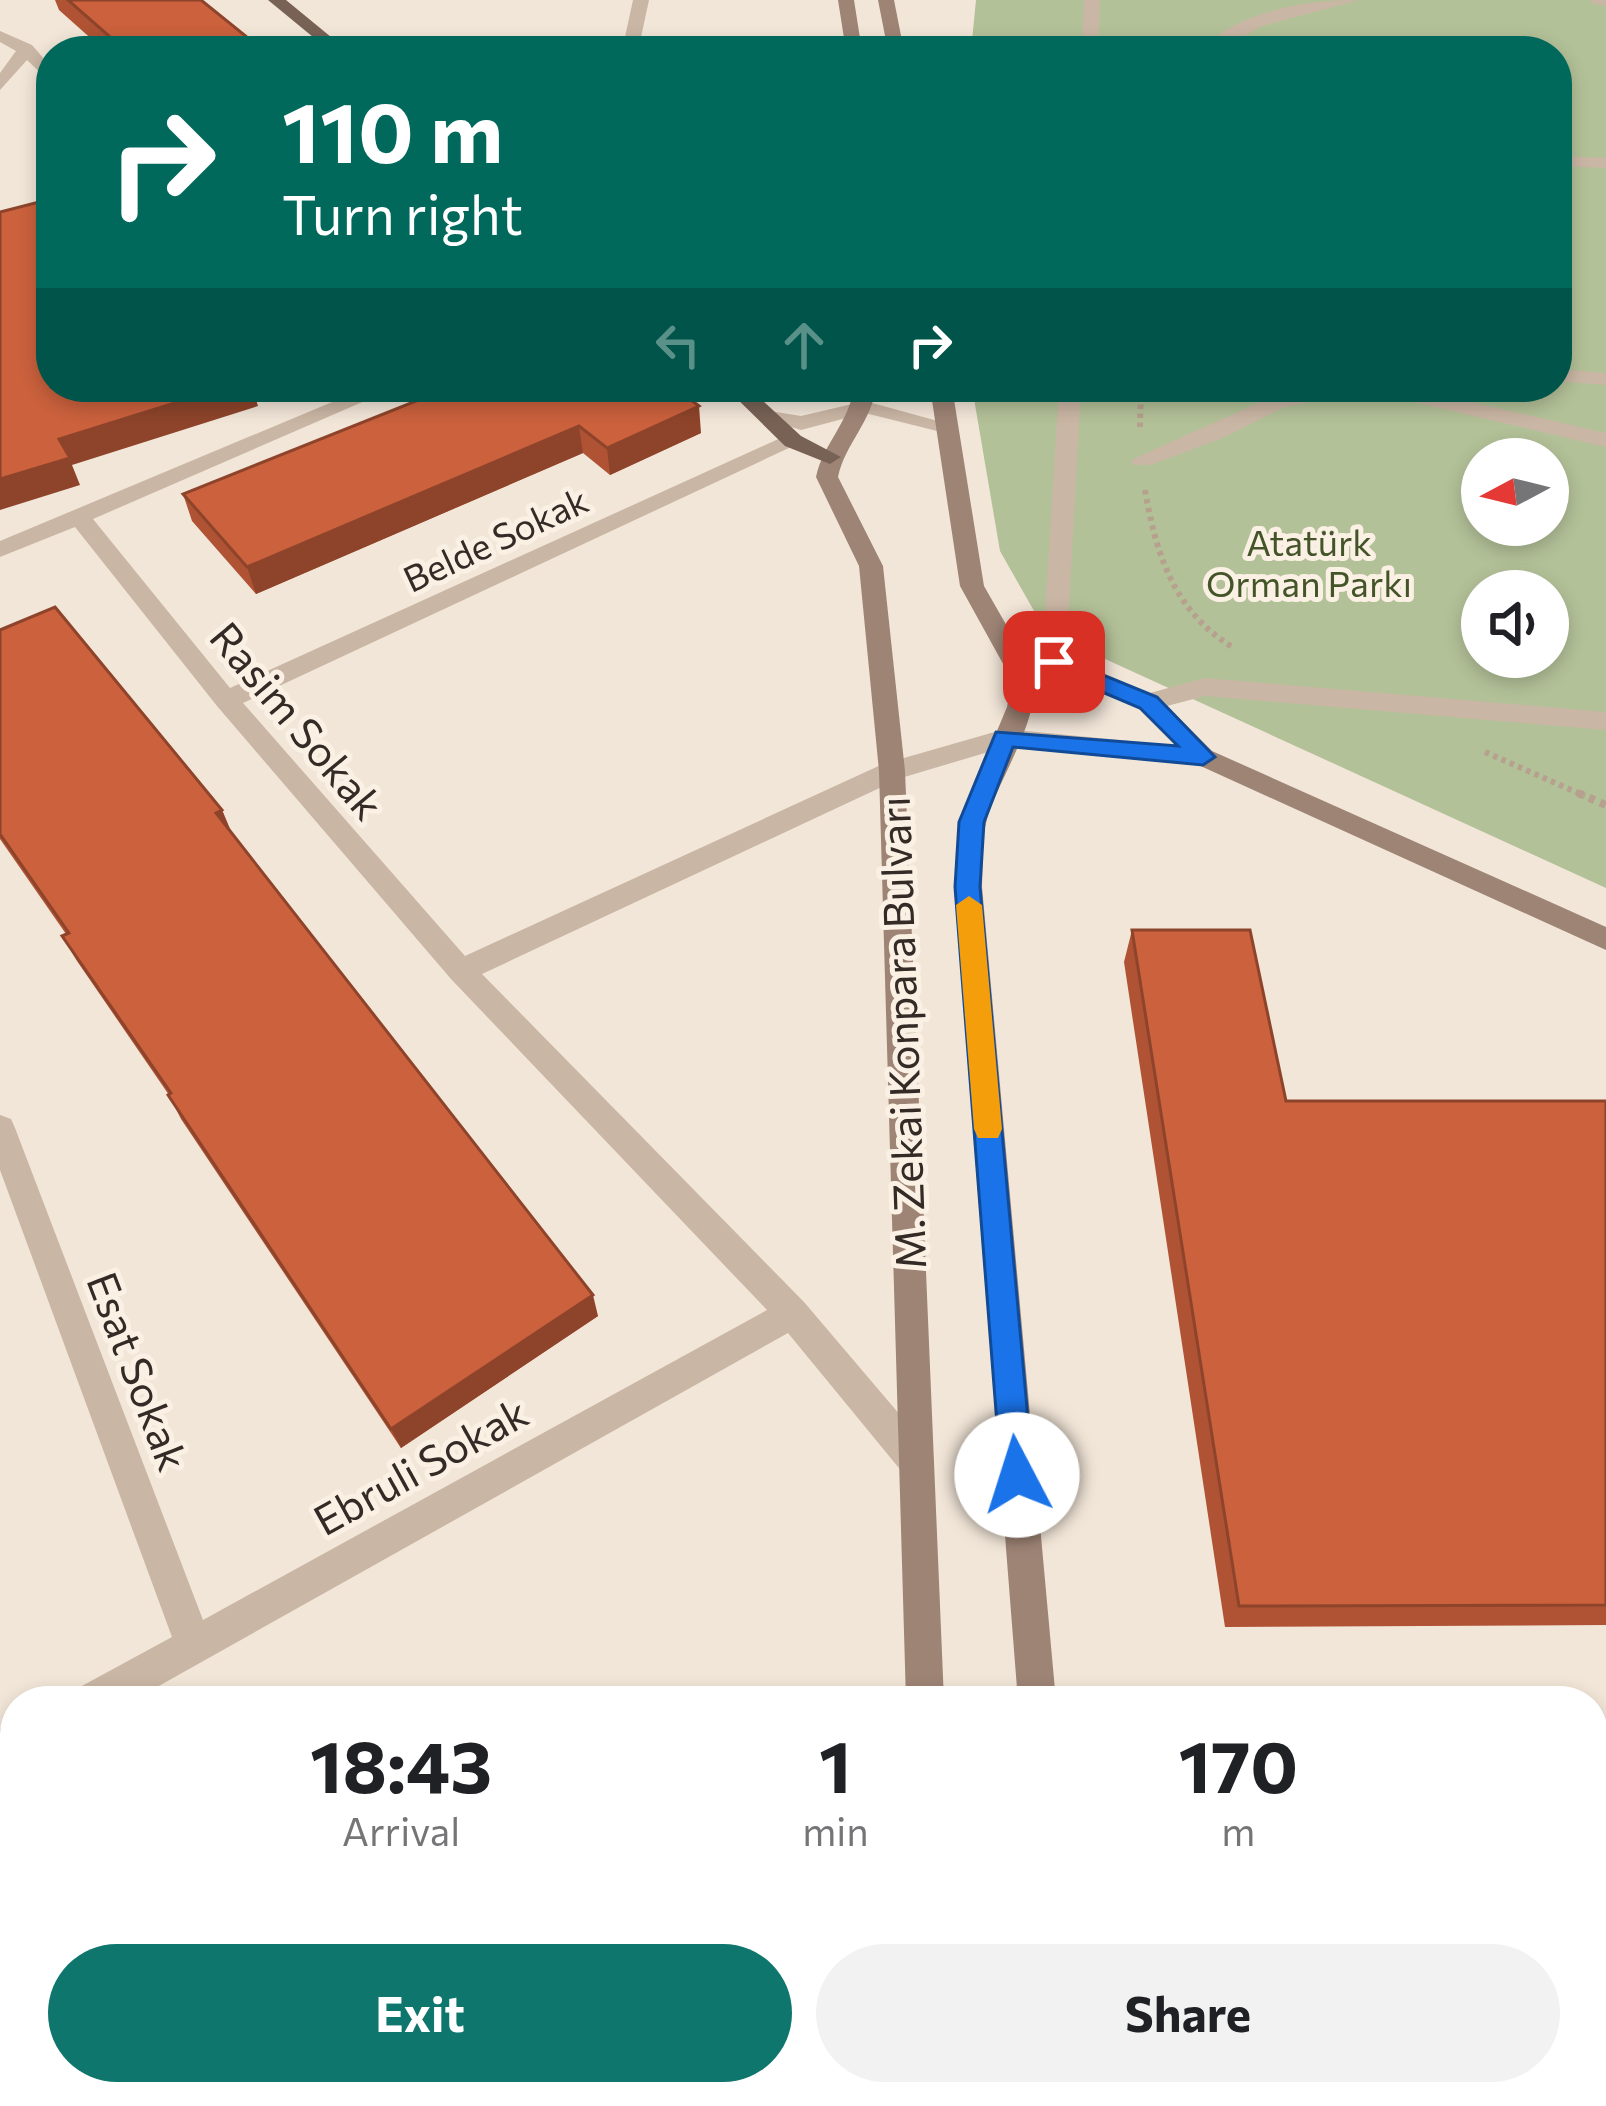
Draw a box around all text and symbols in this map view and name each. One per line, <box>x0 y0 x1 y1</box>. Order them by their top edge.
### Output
text: 110 m <box>282 78 503 180</box>
icon: right <box>84 84 240 240</box>
text: Turn right <box>282 180 523 246</box>
icon: left <box>645 312 711 378</box>
icon: ahead <box>771 312 837 378</box>
icon: right <box>897 312 963 378</box>
north arrow <box>1461 438 1569 546</box>
map controls <box>1461 438 1569 678</box>
street label: Belde Sokak <box>396 476 594 600</box>
park label: Atatürk Orman Parkı <box>1206 519 1412 604</box>
button: sound <box>1461 570 1569 678</box>
street label: Rasim Sokak <box>200 611 396 829</box>
pin <box>1003 611 1105 713</box>
icon: arrive <box>1021 629 1087 695</box>
street label: M. Zekai Konpara Bulvarı <box>867 796 935 1270</box>
street label: Esat Sokak <box>77 1264 201 1478</box>
street label: Ebruli Sokak <box>304 1385 536 1545</box>
position arrow <box>954 1412 1080 1538</box>
text: 18:43 <box>310 1720 492 1808</box>
text: 1 <box>819 1720 852 1808</box>
text: 170 <box>1179 1720 1298 1808</box>
text: Arrival <box>342 1806 460 1854</box>
text: min <box>802 1806 869 1854</box>
text: m <box>1221 1806 1255 1854</box>
button: Exit <box>48 1944 792 2082</box>
button: Share <box>816 1944 1560 2082</box>

